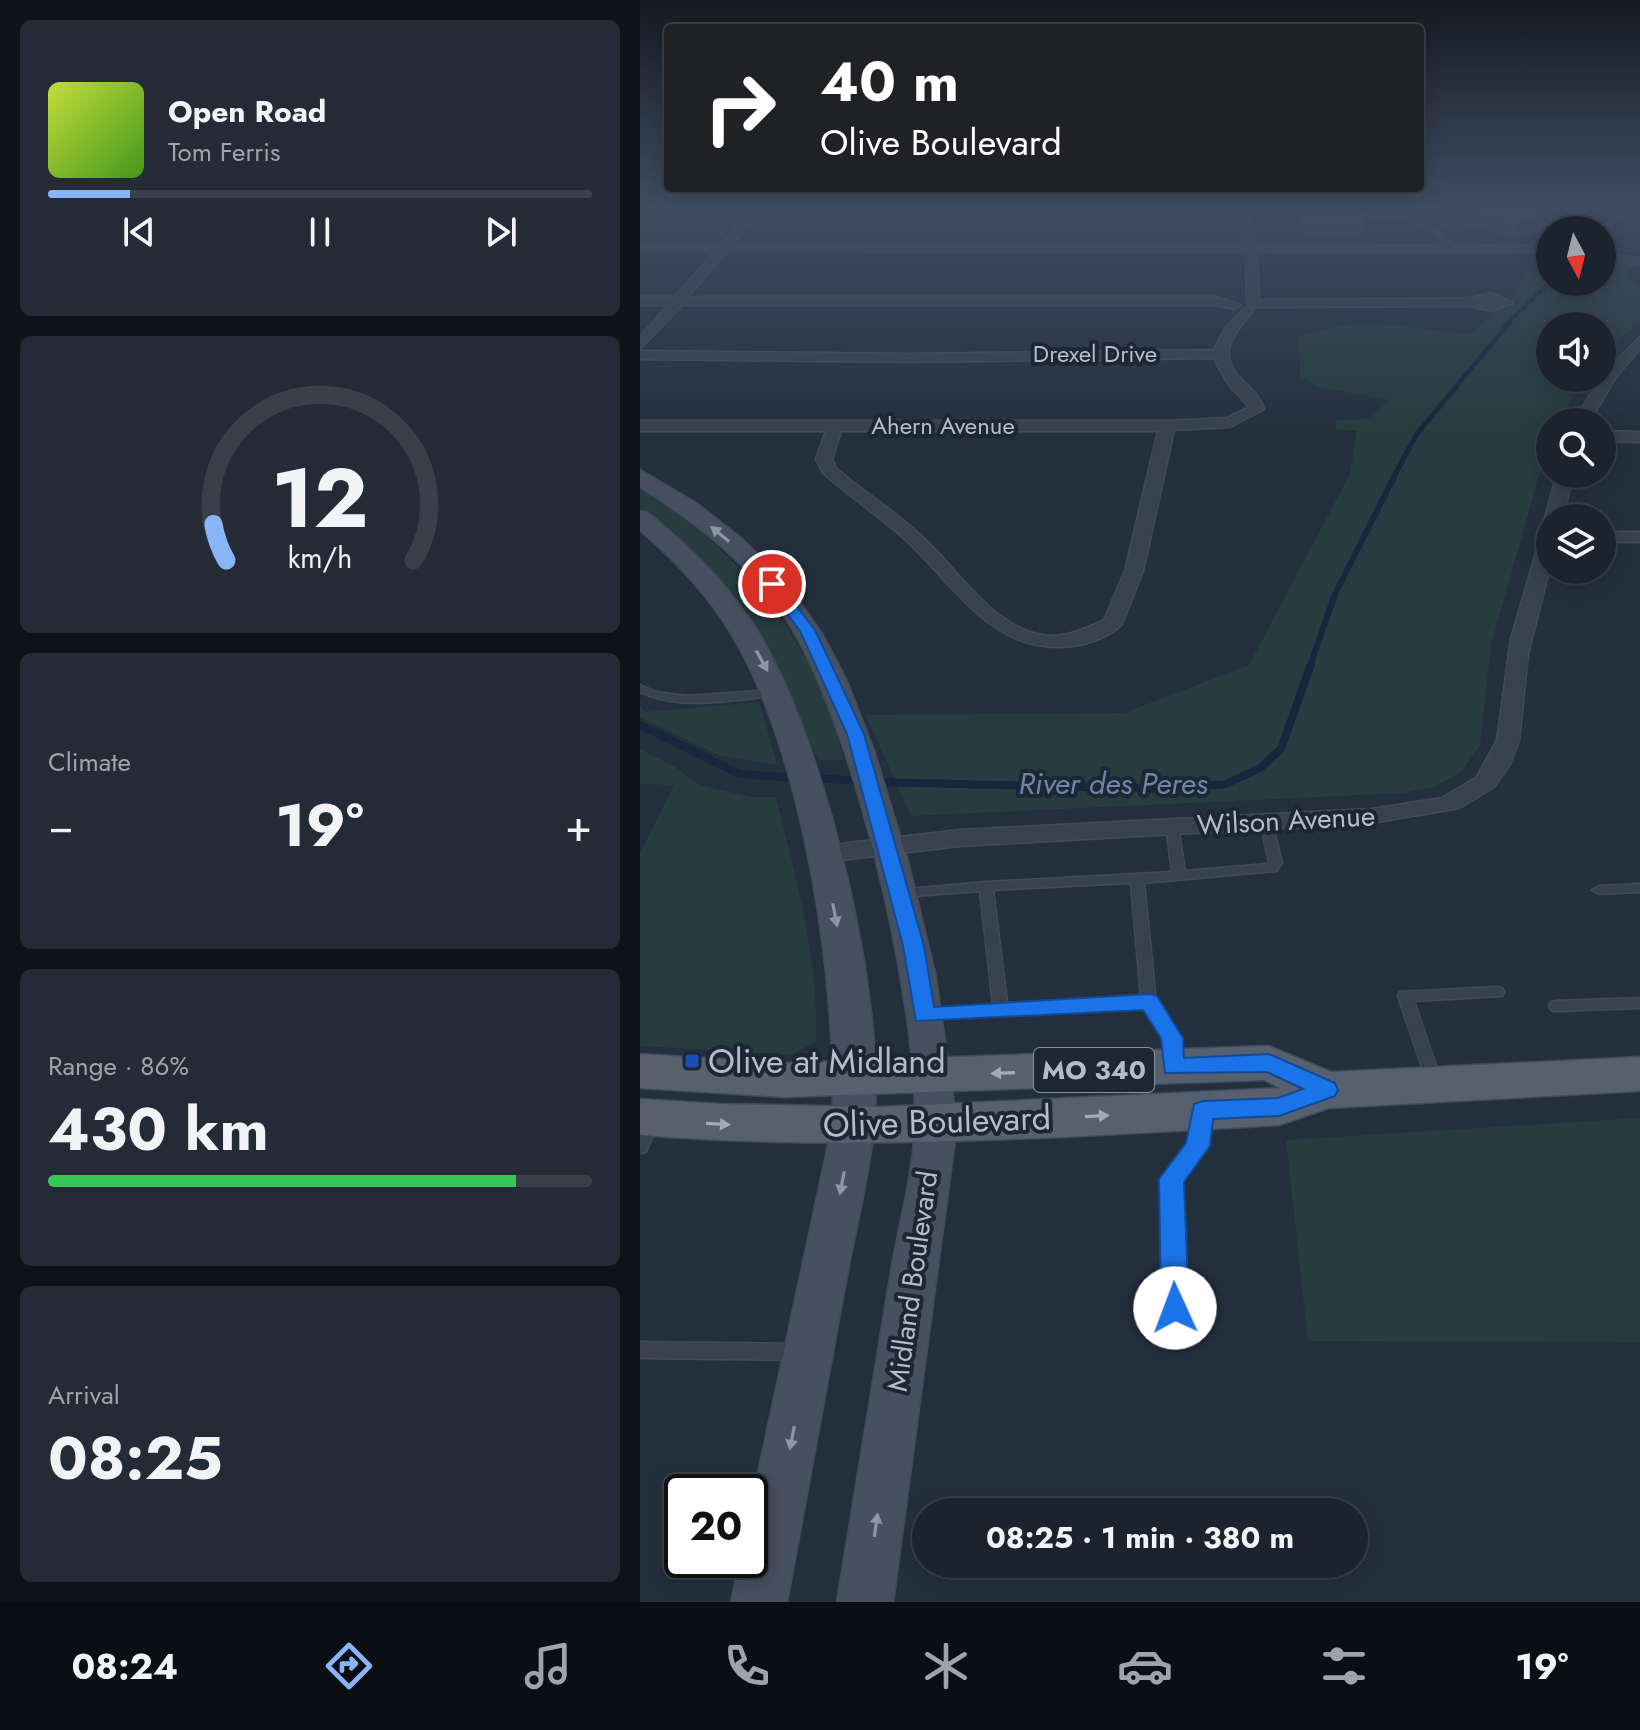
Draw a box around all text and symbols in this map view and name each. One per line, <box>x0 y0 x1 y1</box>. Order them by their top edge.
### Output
text: 40 m <box>820 41 959 122</box>
icon: right <box>688 56 792 160</box>
text: Open Road <box>168 90 326 133</box>
text: Olive Boulevard <box>820 116 1062 168</box>
text: Tom Ferris <box>168 133 280 171</box>
icon: previous <box>117 210 161 254</box>
icon: pause <box>298 210 342 254</box>
icon: next <box>479 210 523 254</box>
north arrow <box>1536 216 1616 296</box>
map controls <box>1536 216 1616 584</box>
button: sound <box>1536 312 1616 392</box>
street label: Drexel Drive <box>1033 336 1157 371</box>
street label: Ahern Avenue <box>871 408 1015 443</box>
button: search <box>1536 408 1616 488</box>
text: 12 <box>272 437 368 557</box>
button: layers <box>1536 504 1616 584</box>
one-way arrow <box>710 526 730 542</box>
text: km/h <box>288 537 352 579</box>
pin <box>738 550 806 618</box>
icon: arrive <box>750 562 794 606</box>
one-way arrow <box>755 650 769 672</box>
text: Climate <box>48 743 131 781</box>
water label: River des Peres <box>1019 762 1208 805</box>
text: 19° <box>275 782 364 869</box>
text: − <box>48 794 74 858</box>
text: + <box>565 794 592 858</box>
street label: Wilson Avenue <box>1196 795 1376 846</box>
one-way arrow <box>829 903 842 928</box>
place label: Olive at Midland <box>708 1037 946 1086</box>
text: Range · 86% <box>48 1047 189 1085</box>
road number: MO 340 <box>1034 1048 1154 1092</box>
marker: Olive at Midland <box>683 1052 701 1070</box>
one-way arrow <box>990 1067 1015 1080</box>
text: 430 km <box>48 1086 269 1173</box>
street label: Olive Boulevard <box>822 1093 1052 1150</box>
one-way arrow <box>1085 1109 1110 1122</box>
one-way arrow <box>706 1117 731 1130</box>
street label: Midland Boulevard <box>877 1168 948 1394</box>
one-way arrow <box>835 1171 848 1196</box>
position arrow <box>1133 1266 1217 1350</box>
text: Arrival <box>48 1376 120 1414</box>
text: 08:25 <box>48 1415 223 1502</box>
one-way arrow <box>785 1426 797 1451</box>
speed limit sign: 20 <box>664 1474 768 1578</box>
one-way arrow <box>870 1512 883 1537</box>
text: 08:25 · 1 min · 380 m <box>986 1516 1294 1559</box>
icon: directions <box>321 1638 377 1694</box>
icon: music <box>520 1638 576 1694</box>
icon: phone <box>719 1638 775 1694</box>
icon: climate <box>918 1638 974 1694</box>
icon: car <box>1117 1638 1173 1694</box>
icon: filters <box>1316 1638 1372 1694</box>
text: 08:24 <box>72 1640 178 1692</box>
text: 19° <box>1515 1640 1568 1692</box>

